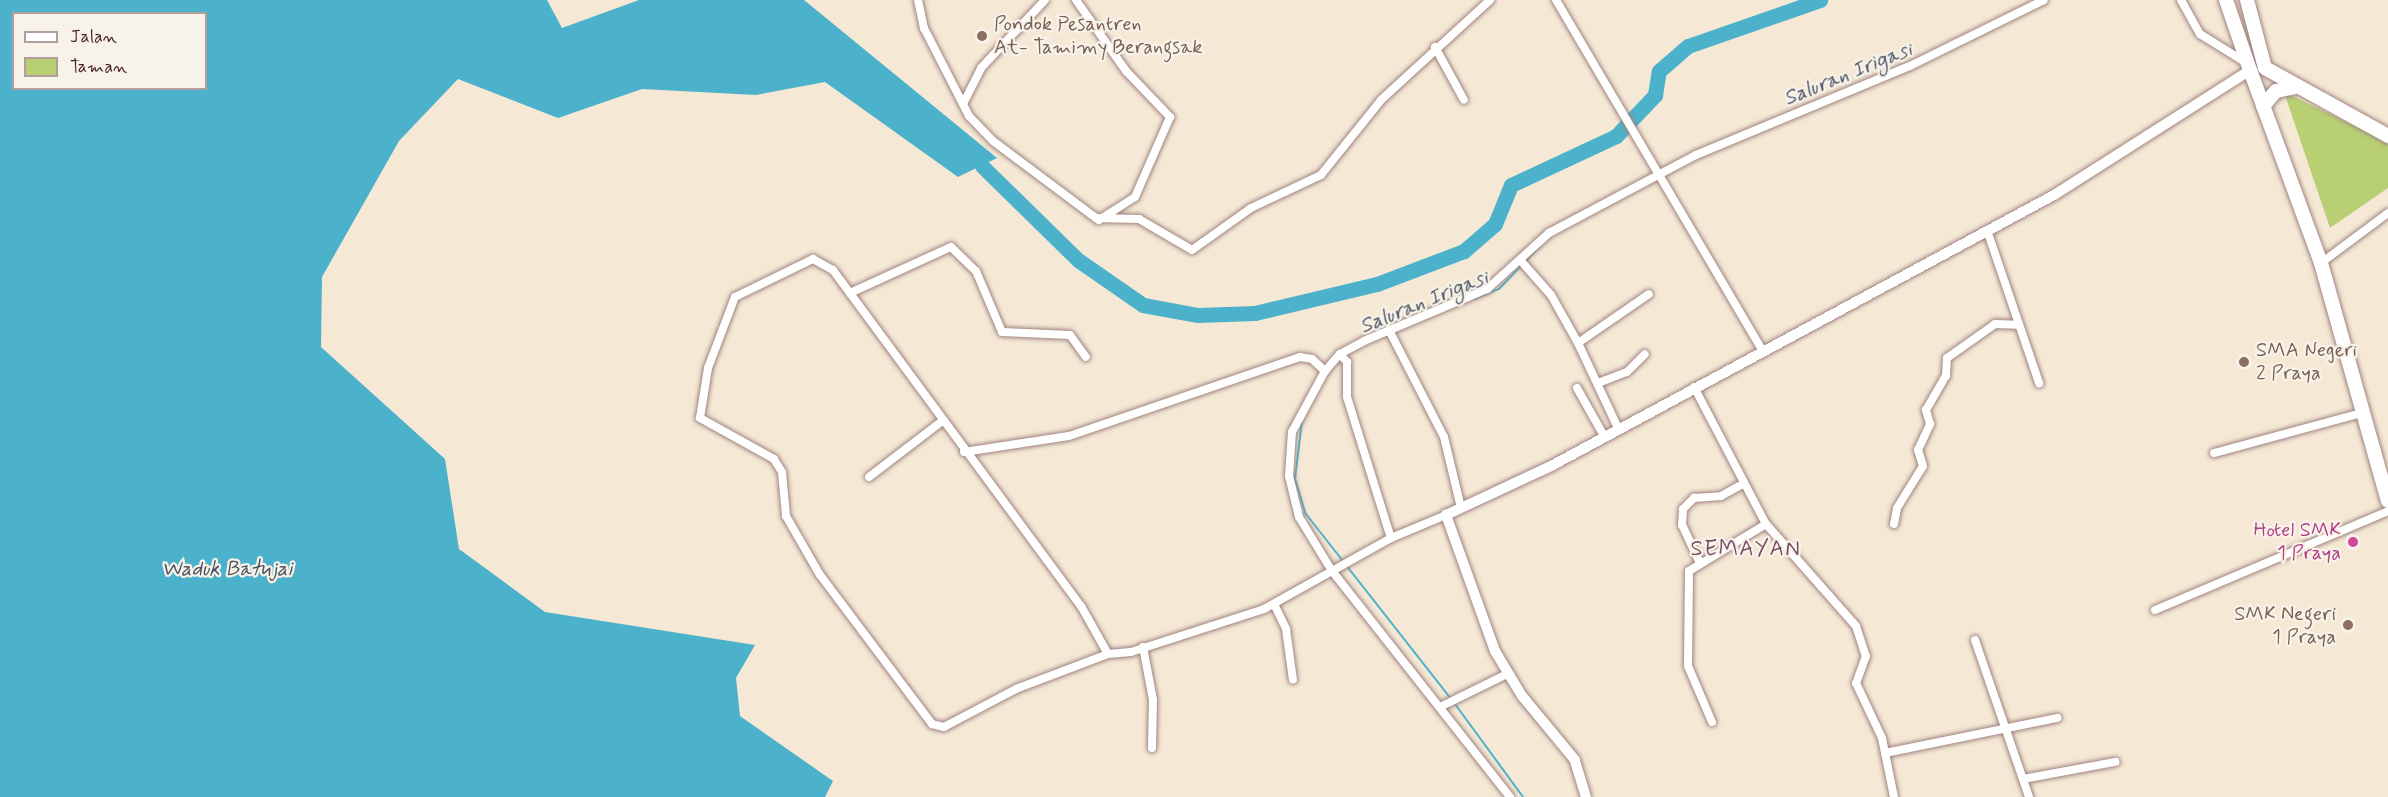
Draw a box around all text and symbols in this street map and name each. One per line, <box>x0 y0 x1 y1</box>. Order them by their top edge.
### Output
legend <box>12 12 207 90</box>
place label: Pondok Pesantren At- Tamimy Berangsak <box>994 13 1208 60</box>
text: Jalan <box>70 25 117 49</box>
marker: Pondok Pesantren At- Tamimy Berangsak <box>975 29 989 43</box>
water label: Saluran Irigasi <box>1782 37 1914 111</box>
text: Taman <box>70 55 127 79</box>
water label: Saluran Irigasi <box>1358 265 1490 339</box>
place label: SMA Negeri 2 Praya <box>2256 338 2359 385</box>
marker: SMA Negeri 2 Praya <box>2237 355 2251 369</box>
place label: Hotel SMK 1 Praya <box>2254 518 2341 565</box>
marker: Hotel SMK 1 Praya <box>2346 535 2360 549</box>
district label: SEMAYAN <box>1691 537 1801 563</box>
water label: Waduk Batujai <box>162 556 292 582</box>
place label: SMK Negeri 1 Praya <box>2234 602 2336 649</box>
marker: SMK Negeri 1 Praya <box>2341 618 2355 632</box>

